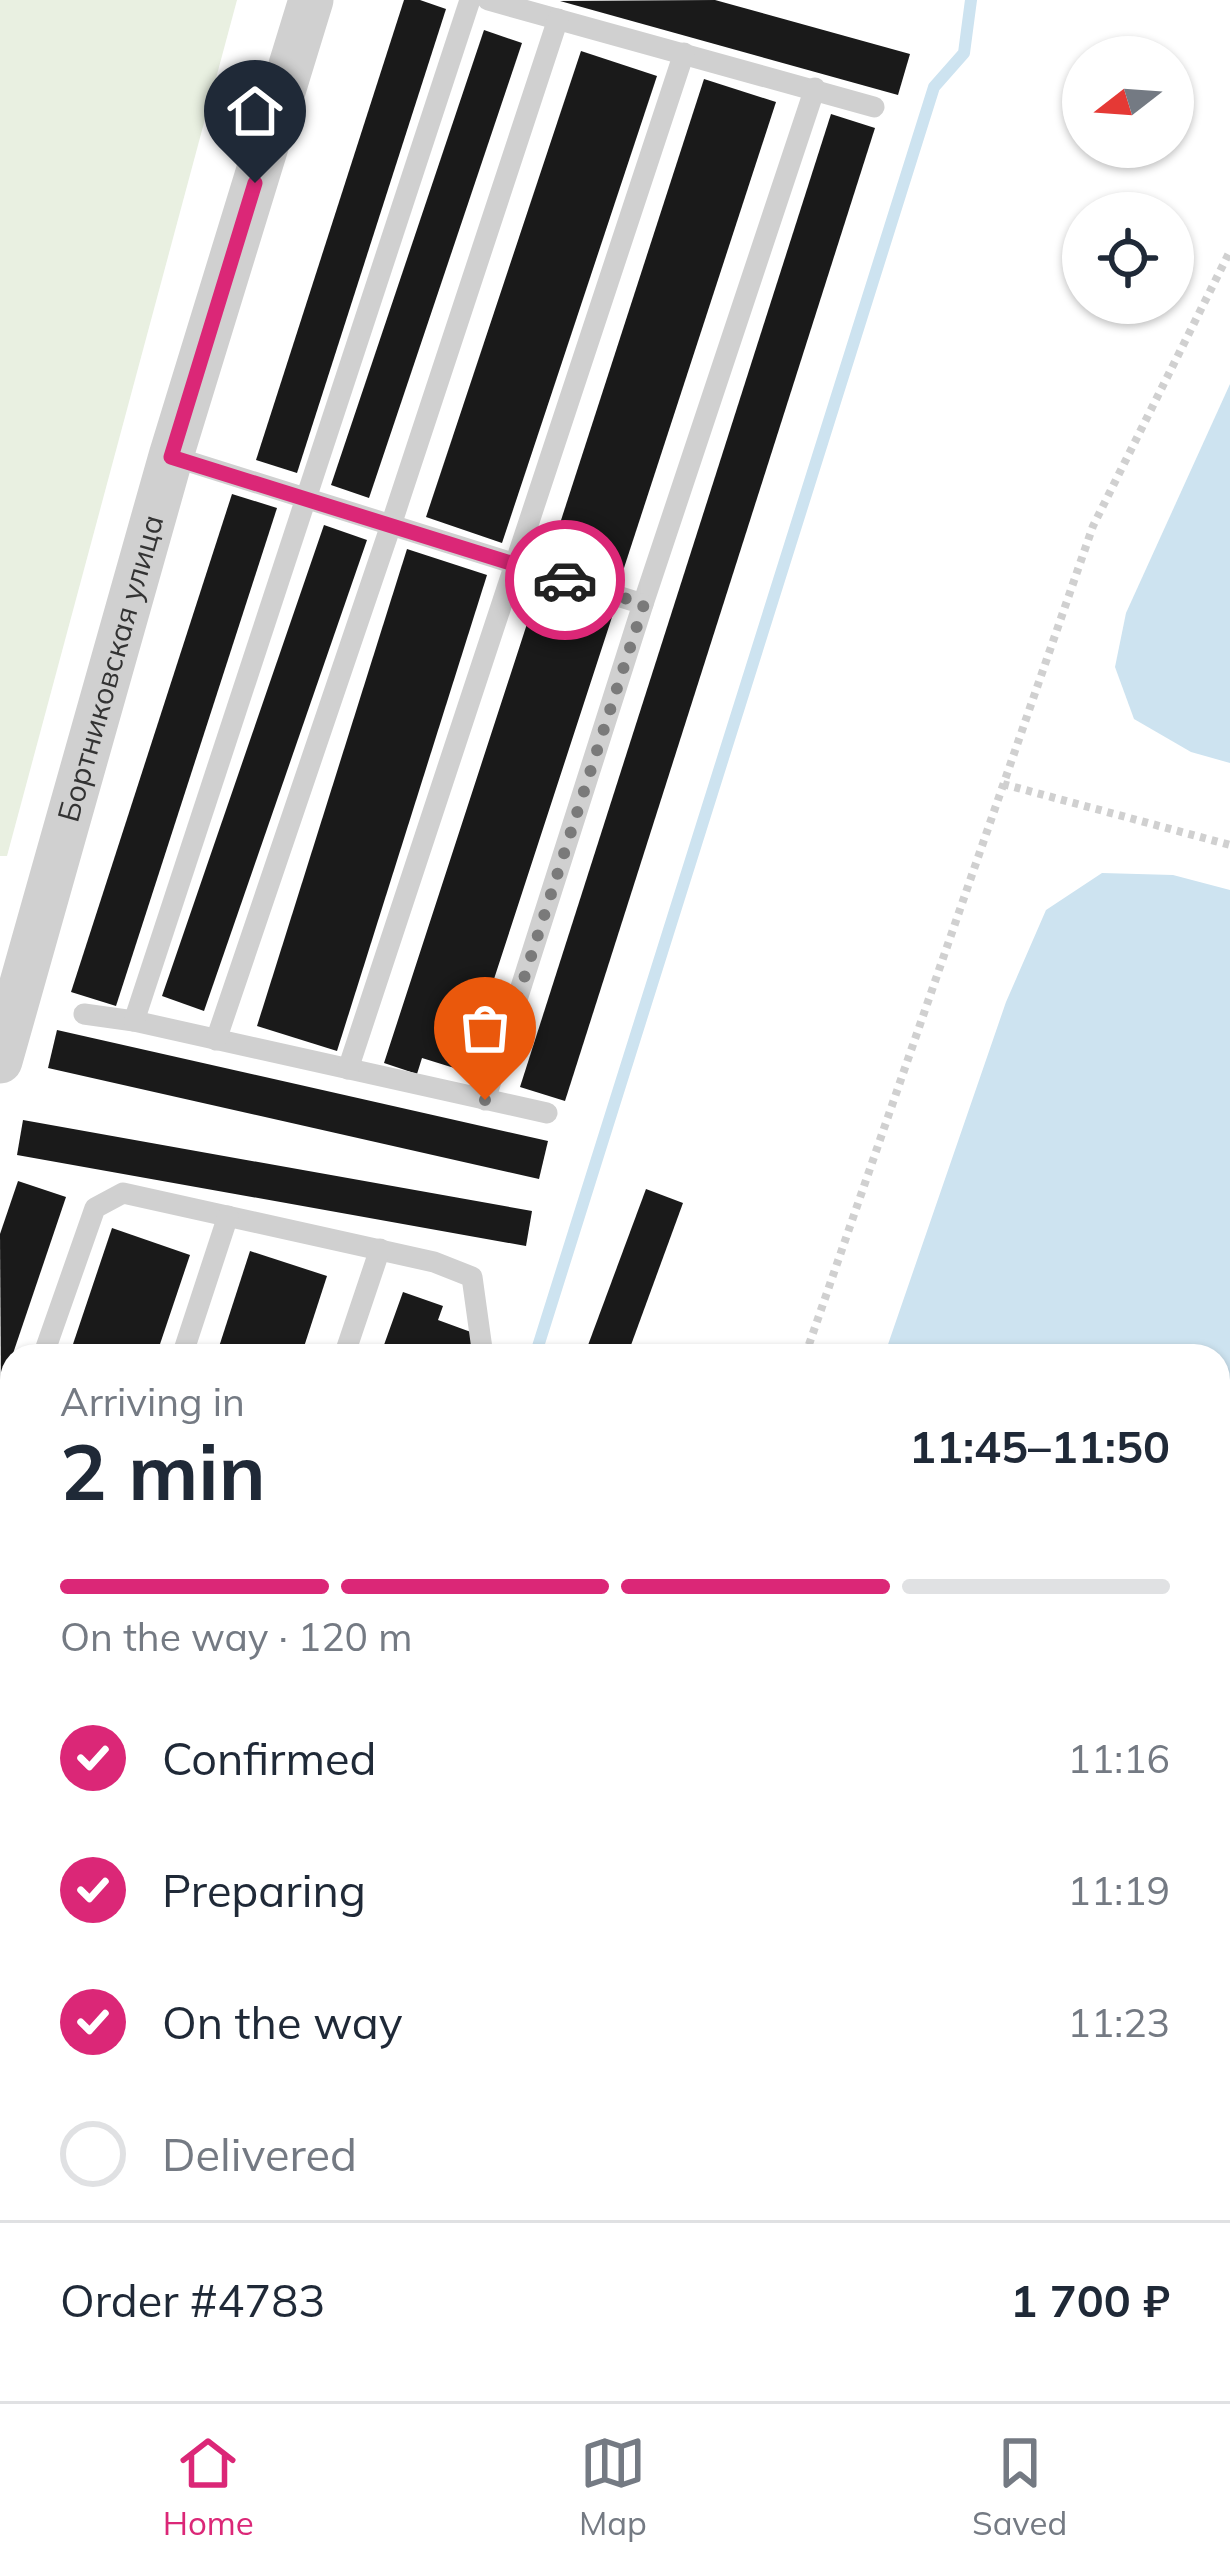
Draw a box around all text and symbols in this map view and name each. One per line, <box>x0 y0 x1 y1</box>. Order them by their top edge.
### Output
north arrow <box>1062 36 1194 168</box>
map controls <box>1062 36 1194 324</box>
pin <box>204 60 306 183</box>
icon: home <box>222 78 288 144</box>
button: locate <box>1062 192 1194 324</box>
street label: Бортниковская улица <box>49 510 171 826</box>
courier <box>505 520 625 640</box>
icon: car <box>532 547 598 613</box>
pin <box>434 977 536 1100</box>
icon: bag <box>452 995 518 1061</box>
text: Arriving in <box>60 1377 245 1426</box>
text: 11:45–11:50 <box>909 1418 1170 1474</box>
text: 2 min <box>60 1422 266 1520</box>
text: On the way · 120 m <box>60 1612 412 1661</box>
icon: check <box>60 1725 126 1791</box>
text: Confirmed <box>162 1730 376 1786</box>
text: 11:16 <box>1068 1734 1170 1783</box>
icon: check <box>60 1857 126 1923</box>
text: Preparing <box>162 1862 366 1918</box>
text: 11:19 <box>1068 1866 1170 1915</box>
icon: check <box>60 1989 126 2055</box>
text: On the way <box>162 1994 403 2050</box>
text: 11:23 <box>1068 1998 1170 2047</box>
text: Delivered <box>162 2126 357 2182</box>
text: Order #4783 <box>60 2272 325 2328</box>
text: 1 700 ₽ <box>1010 2272 1170 2328</box>
tab: Home <box>163 2430 254 2543</box>
tab: Map <box>579 2430 647 2543</box>
tab: Saved <box>972 2430 1067 2543</box>

